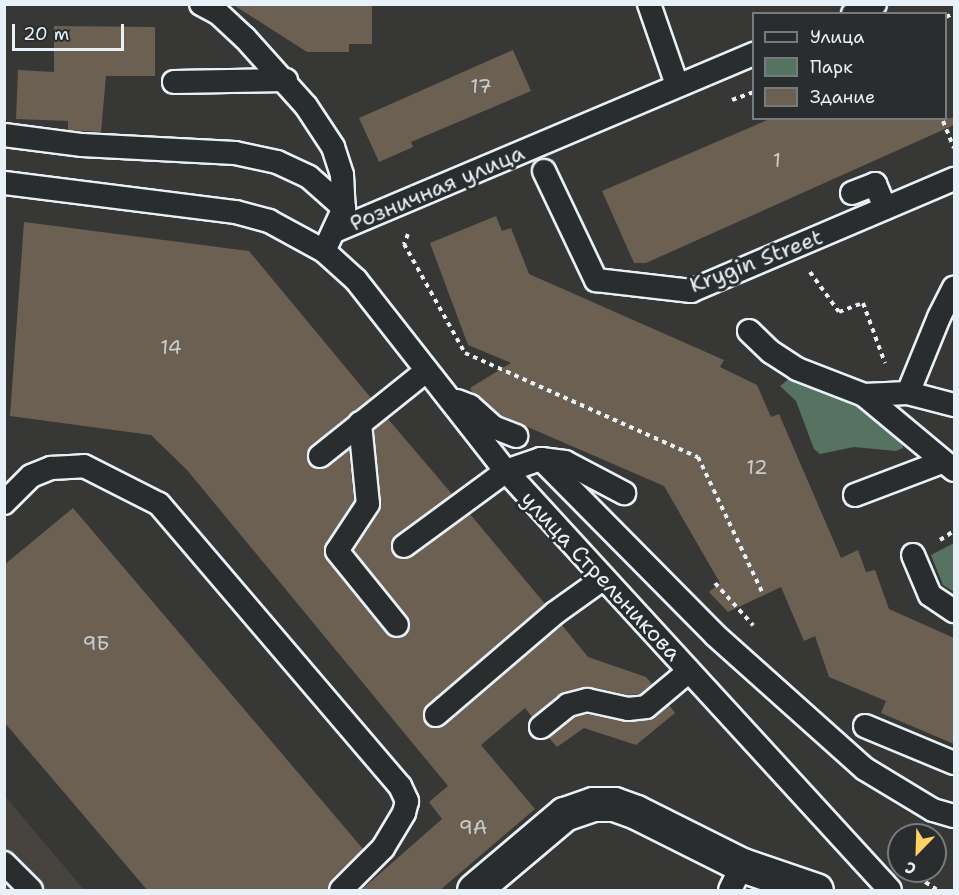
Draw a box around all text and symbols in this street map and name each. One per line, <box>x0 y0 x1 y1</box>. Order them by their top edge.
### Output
scale bar <box>15 12 128 50</box>
legend <box>752 12 947 120</box>
text: 20 m <box>23 22 69 46</box>
text: Улица <box>810 25 864 49</box>
text: Парк <box>810 55 853 79</box>
house number: 17 <box>470 74 492 98</box>
text: Здание <box>810 85 875 109</box>
street label: Розничная улица <box>346 139 528 237</box>
house number: 1 <box>773 148 781 172</box>
street label: Krygin Street <box>686 224 826 298</box>
house number: 14 <box>160 335 182 359</box>
house number: 12 <box>746 455 768 479</box>
street label: улица Стрельникова <box>515 486 687 666</box>
house number: 9Б <box>82 631 110 655</box>
house number: 9А <box>459 815 487 839</box>
north arrow <box>887 823 947 883</box>
text: С <box>902 857 919 880</box>

